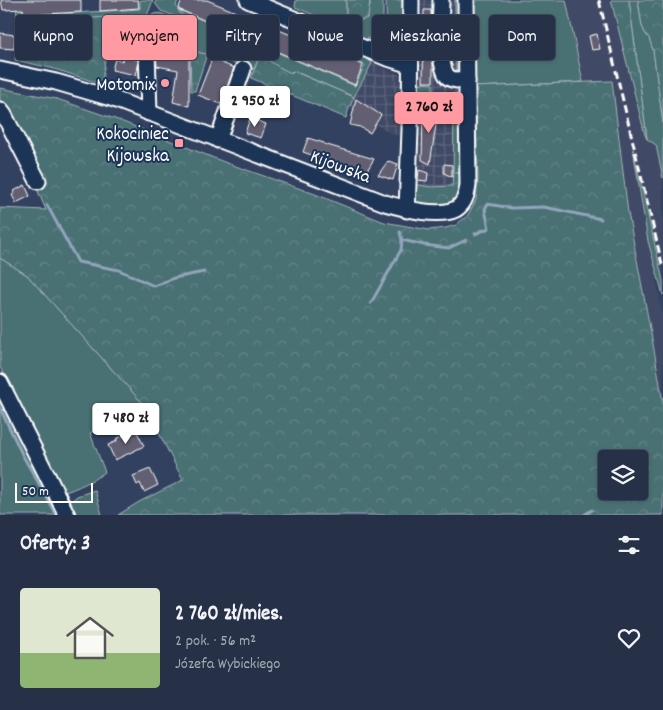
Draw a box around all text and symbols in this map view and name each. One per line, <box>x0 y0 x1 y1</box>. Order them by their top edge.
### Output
chip: Kupno <box>15 15 92 60</box>
chip: Wynajem <box>102 15 197 60</box>
chip: Filtry <box>207 15 279 60</box>
chip: Nowe <box>289 15 362 60</box>
chip: Mieszkanie <box>372 15 479 60</box>
chip: Dom <box>489 15 555 60</box>
place label: Motomix <box>96 73 155 100</box>
marker: Motomix <box>159 77 171 89</box>
pin: 2 950 zł <box>203 86 307 128</box>
text: 2 950 zł <box>231 90 279 113</box>
pin: 2 760 zł <box>377 92 481 134</box>
text: 2 760 zł <box>405 96 453 119</box>
place label: Kokociniec Kijowska <box>96 122 170 171</box>
marker: Kokociniec Kijowska <box>173 137 185 149</box>
street label: Kijowska <box>306 144 375 192</box>
pin: 7 480 zł <box>74 402 178 445</box>
text: 7 480 zł <box>103 407 149 430</box>
map controls <box>598 450 648 500</box>
button: layers <box>598 450 648 500</box>
scale bar <box>15 480 92 503</box>
text: 50 m <box>22 482 49 502</box>
text: Oferty: 3 <box>20 530 90 560</box>
icon: filters <box>615 531 643 559</box>
text: 2 760 zł/mies. <box>175 600 283 630</box>
icon: home <box>60 608 120 668</box>
icon: heart <box>615 624 643 652</box>
text: 2 pok. · 56 m² <box>175 630 256 653</box>
text: Józefa Wybickiego <box>175 653 280 676</box>

